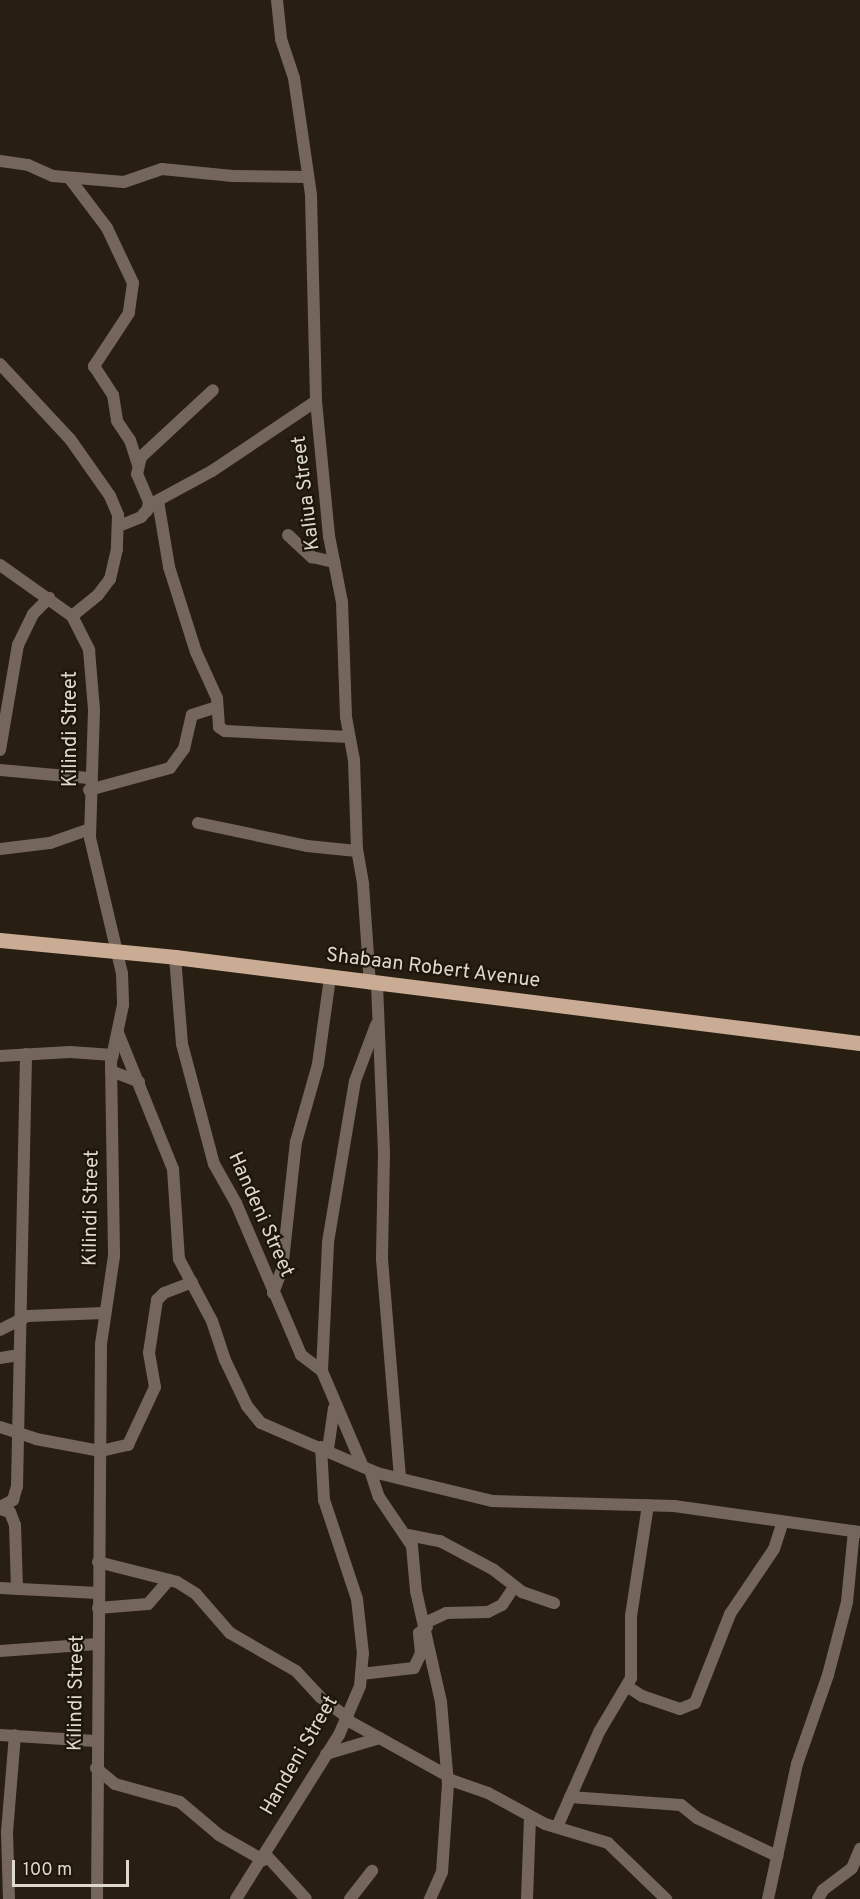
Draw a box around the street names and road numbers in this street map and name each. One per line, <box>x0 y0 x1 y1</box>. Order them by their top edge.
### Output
street label: Kaliua Street <box>288 434 326 552</box>
street label: Kilindi Street <box>59 671 83 787</box>
street label: Shabaan Robert Avenue <box>324 944 542 994</box>
street label: Handeni Street <box>222 1149 298 1281</box>
street label: Kilindi Street <box>79 1150 105 1266</box>
street label: Kilindi Street <box>64 1635 90 1751</box>
street label: Handeni Street <box>256 1692 344 1820</box>

